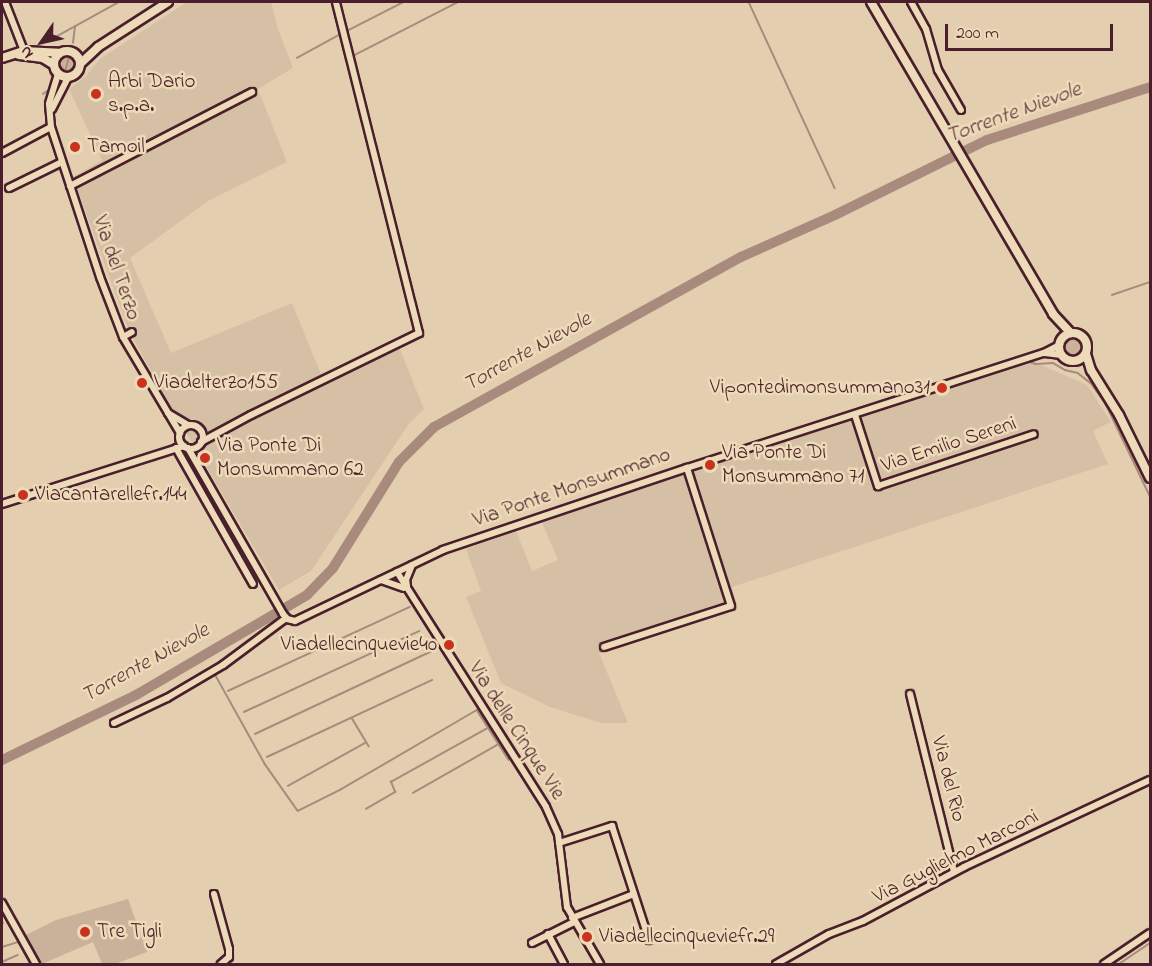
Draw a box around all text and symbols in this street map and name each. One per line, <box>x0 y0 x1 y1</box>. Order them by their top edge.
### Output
north arrow <box>12 12 72 72</box>
scale bar <box>948 12 1116 50</box>
text: 200 m <box>956 21 999 47</box>
text: N <box>14 41 40 63</box>
place label: Arbi Dario s.p.a. <box>108 69 196 119</box>
water label: Torrente Nievole <box>943 77 1085 151</box>
marker: Arbi Dario s.p.a. <box>89 87 103 101</box>
place label: Tamoil <box>87 134 145 160</box>
marker: Tamoil <box>68 140 82 154</box>
street label: Via del Terzo <box>86 212 146 324</box>
water label: Torrente Nievole <box>460 307 596 399</box>
place label: Viadelterzo155 <box>154 370 278 396</box>
place label: Vipontedimonsummano31 <box>710 375 930 401</box>
marker: Viadelterzo155 <box>135 376 149 390</box>
marker: Vipontedimonsummano31 <box>935 381 949 395</box>
street label: Via Emilio Sereni <box>878 411 1020 479</box>
place label: Via Ponte Di Monsummano 62 <box>217 433 364 483</box>
place label: Via Ponte Di Monsummano 71 <box>722 440 864 490</box>
street label: Via Ponte Monsummano <box>470 442 674 534</box>
marker: Via Ponte Di Monsummano 62 <box>198 451 212 465</box>
marker: Via Ponte Di Monsummano 71 <box>703 458 717 472</box>
place label: Viacantarellefr.144 <box>35 482 187 508</box>
marker: Viacantarellefr.144 <box>16 488 30 502</box>
water label: Torrente Nievole <box>78 618 214 710</box>
place label: Viadellecinquevie40 <box>281 632 437 658</box>
marker: Viadellecinquevie40 <box>442 638 456 652</box>
street label: Via delle Cinque Vie <box>462 657 570 805</box>
street label: Via del Rio <box>925 733 971 825</box>
street label: Via Guglielmo Marconi <box>869 804 1043 910</box>
place label: Tre Tigli <box>97 919 162 945</box>
place label: Viadellecinqueviefr.29 <box>599 924 774 950</box>
marker: Tre Tigli <box>78 925 92 939</box>
marker: Viadellecinqueviefr.29 <box>580 930 594 944</box>

